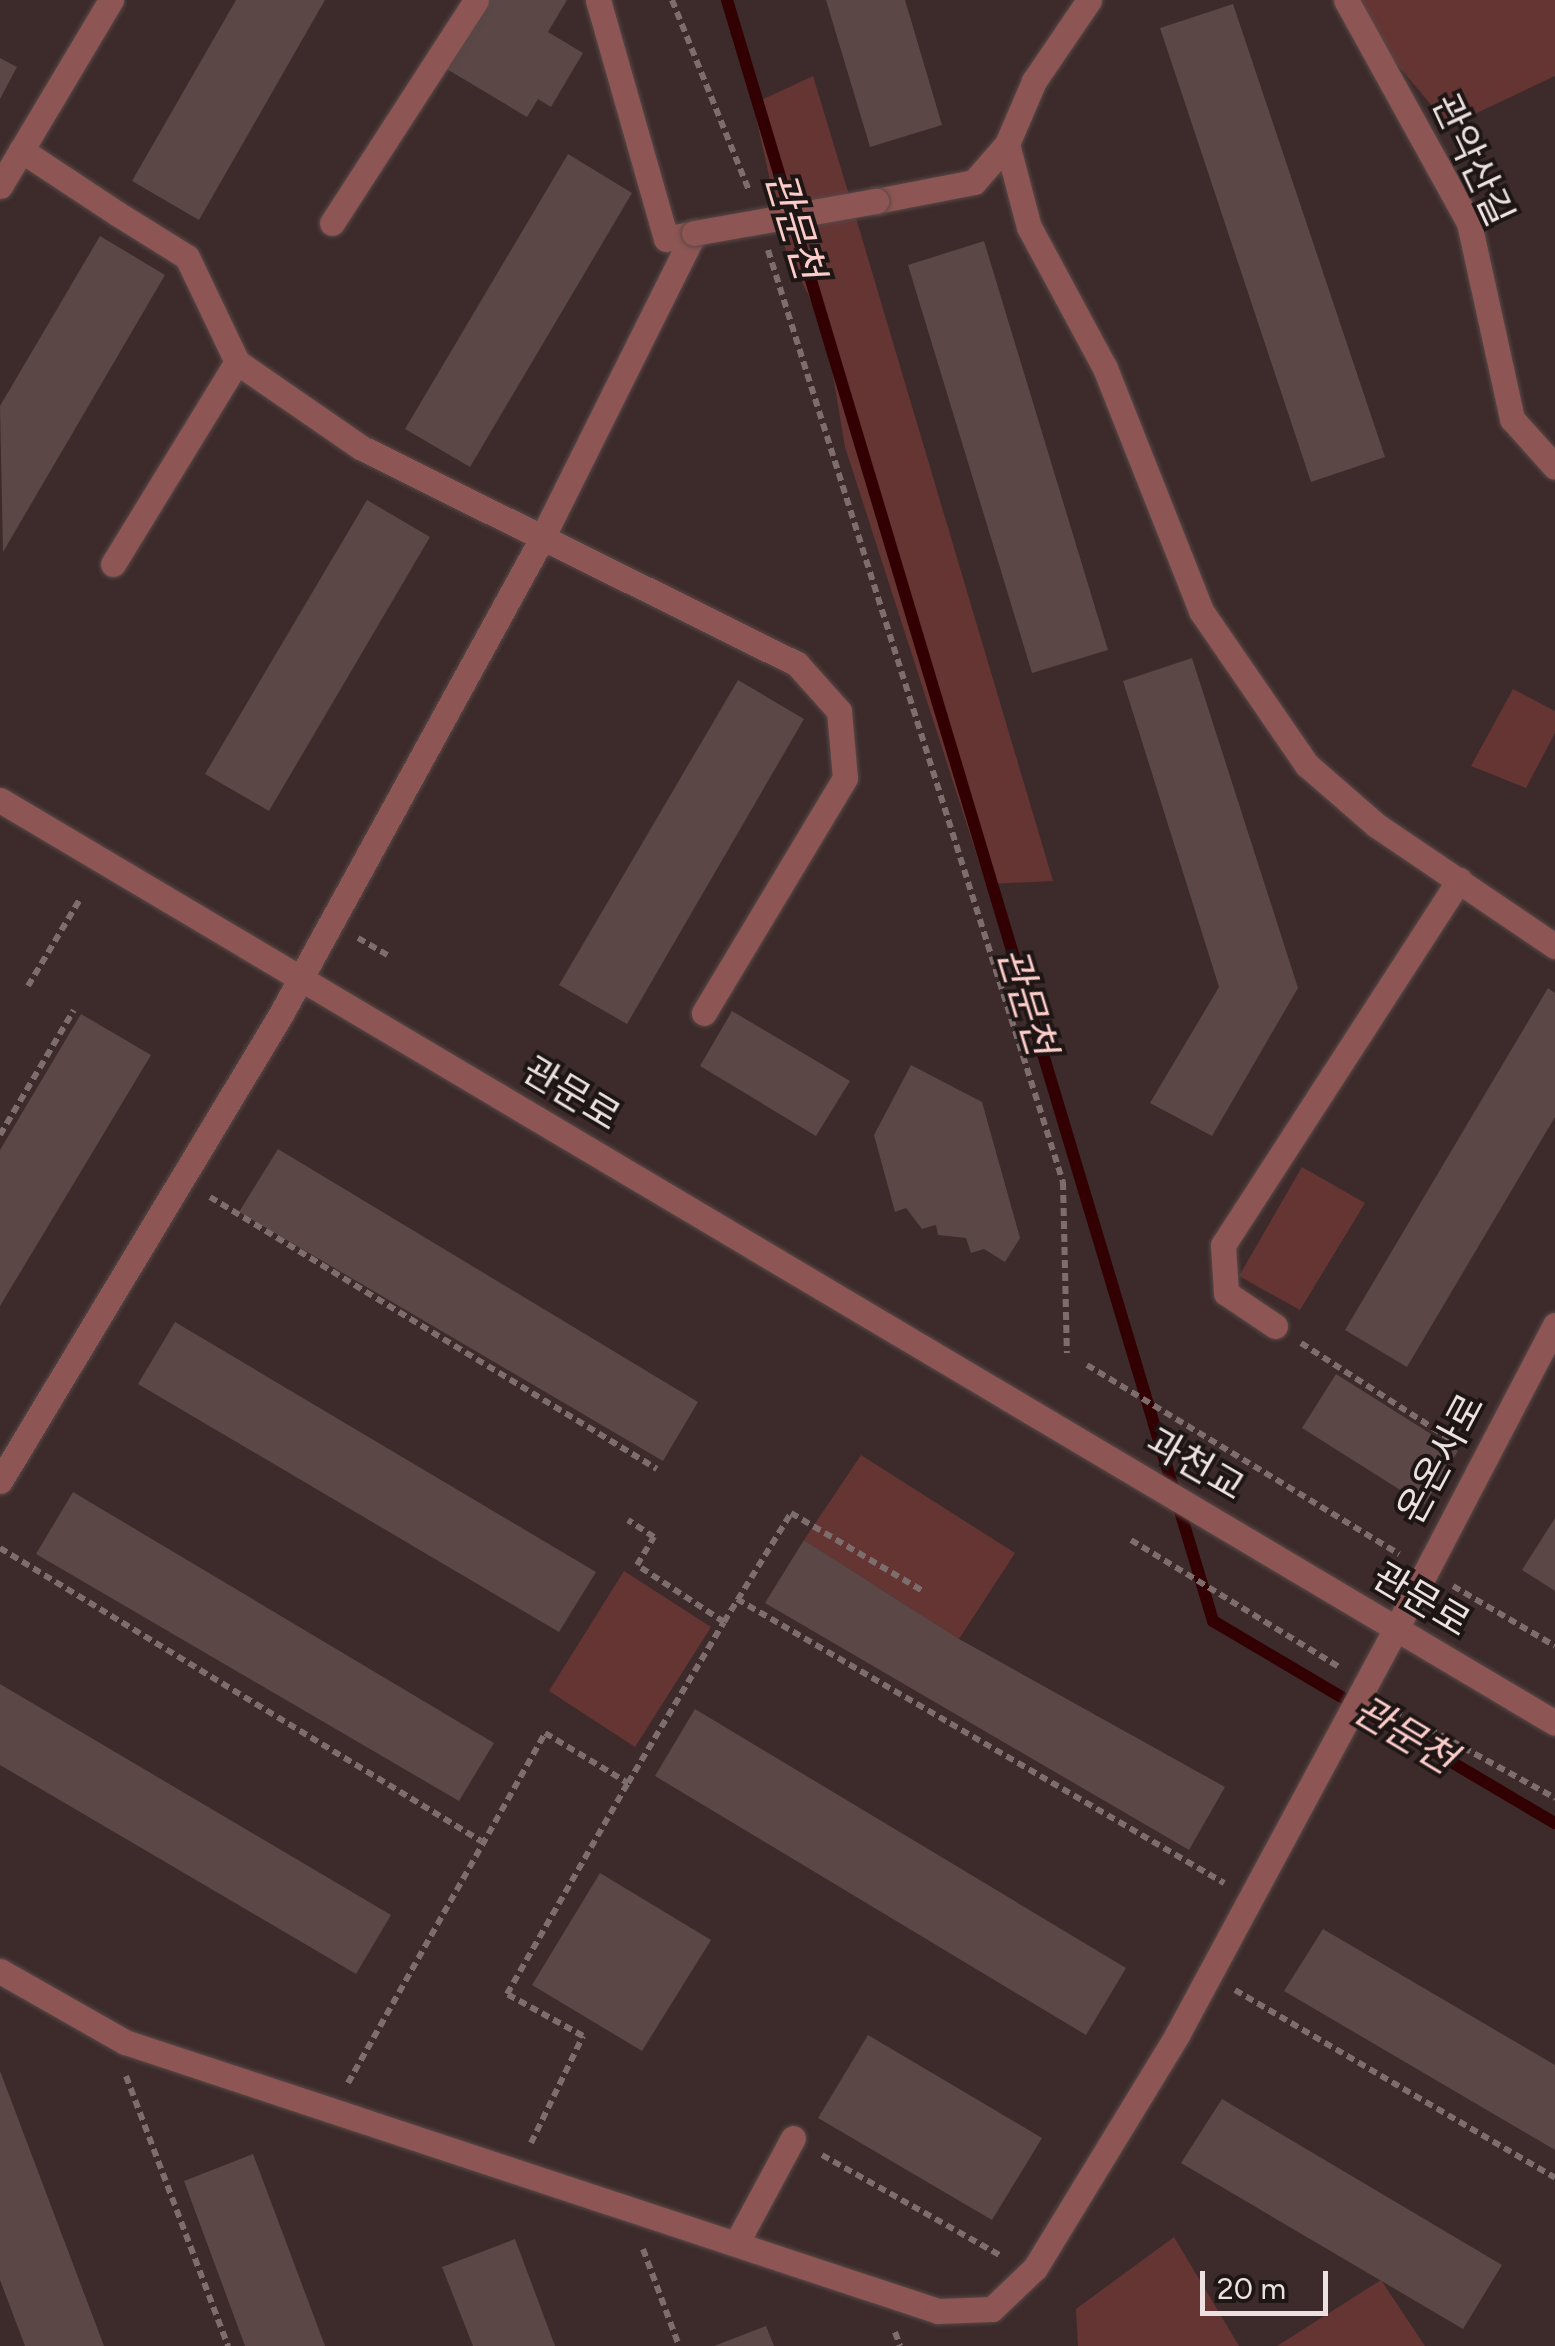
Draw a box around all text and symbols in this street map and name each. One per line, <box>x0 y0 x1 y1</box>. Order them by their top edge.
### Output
street label: 관악산길 <box>1422 87 1522 233</box>
water label: 관문천 <box>756 165 834 285</box>
water label: 관문천 <box>988 941 1066 1061</box>
street label: 관문로 <box>514 1047 628 1141</box>
street label: 온온사로 <box>1388 1387 1494 1531</box>
street label: 과천교 <box>1138 1419 1252 1511</box>
street label: 관문로 <box>1364 1553 1478 1647</box>
water label: 관문천 <box>1345 1685 1465 1783</box>
scale bar <box>1205 2251 1332 2313</box>
text: 20 m <box>1217 2270 1286 2307</box>

